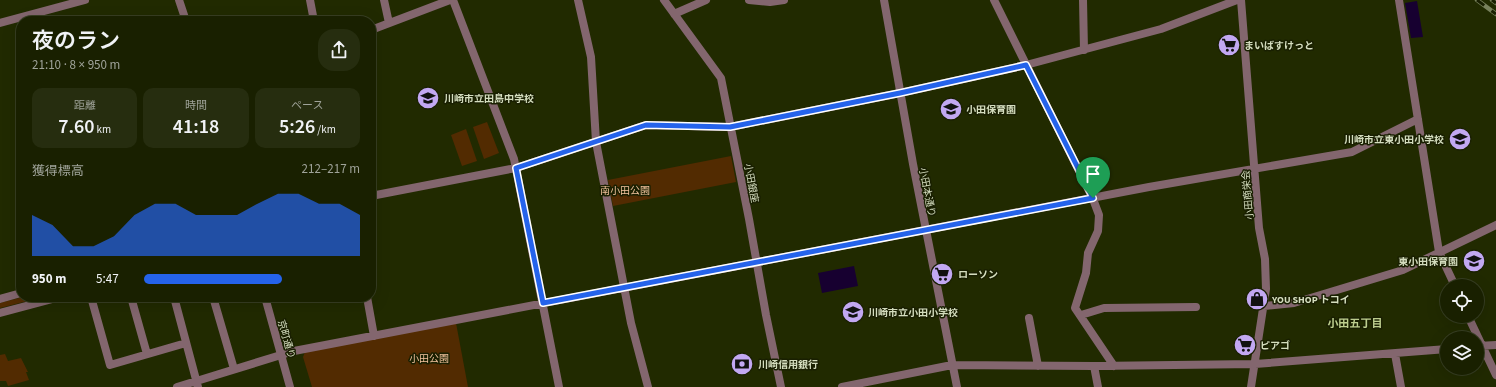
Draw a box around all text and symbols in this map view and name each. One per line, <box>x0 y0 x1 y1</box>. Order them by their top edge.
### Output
text: 夜のラン <box>32 25 120 57</box>
button: share <box>318 29 360 71</box>
supermarket icon: まいばすけっと <box>1216 32 1242 58</box>
place label: まいばすけっと <box>1244 39 1314 53</box>
text: 21:10 · 8 × 950 m <box>32 56 120 74</box>
school or university icon: 川崎市立田島中学校 <box>415 85 441 111</box>
place label: 川崎市立田島中学校 <box>444 92 534 106</box>
school or university icon: 小田保育園 <box>938 96 964 122</box>
text: 距離 <box>74 98 96 113</box>
text: 時間 <box>185 98 207 113</box>
text: ペース <box>291 98 324 113</box>
place label: 小田保育園 <box>966 103 1016 117</box>
text: 7.60 <box>58 113 94 141</box>
text: 41:18 <box>173 113 219 141</box>
text: 5:26 <box>279 113 315 141</box>
text: km <box>94 122 111 137</box>
text: /km <box>315 122 336 137</box>
school or university icon: 川崎市立東小田小学校 <box>1447 126 1473 152</box>
place label: 川崎市立東小田小学校 <box>1344 133 1444 147</box>
pin <box>1076 157 1110 198</box>
text: 212–217 m <box>302 160 360 178</box>
text: 獲得標高 <box>32 162 84 180</box>
street label: 小田銀座 <box>740 162 762 204</box>
icon: arrive <box>1082 163 1104 185</box>
street label: 小田本通り <box>915 166 939 218</box>
street label: 小田商栄会 <box>1239 169 1257 220</box>
park label: 南小田公園 <box>600 184 650 198</box>
school or university icon: 東小田保育園 <box>1461 248 1487 274</box>
place label: 東小田保育園 <box>1398 255 1458 269</box>
supermarket icon: ローソン <box>929 261 955 287</box>
place label: ローソン <box>958 268 998 282</box>
text: 950 m <box>32 270 66 288</box>
text: 5:47 <box>96 270 119 288</box>
map controls <box>1440 279 1484 375</box>
button: locate <box>1440 279 1484 323</box>
shop icon: YOU SHOP トコイ <box>1244 286 1270 312</box>
place label: YOU SHOP トコイ <box>1271 293 1350 307</box>
school or university icon: 川崎市立小田小学校 <box>840 299 866 325</box>
place label: 川崎市立小田小学校 <box>868 306 958 320</box>
district label: 小田五丁目 <box>1328 316 1383 331</box>
street label: 京町通り <box>274 318 298 360</box>
button: layers <box>1440 331 1484 375</box>
supermarket icon: ピアゴ <box>1232 332 1258 358</box>
place label: ピアゴ <box>1260 339 1290 353</box>
bank icon: 川崎信用銀行 <box>729 351 755 377</box>
park label: 小田公園 <box>409 352 449 366</box>
place label: 川崎信用銀行 <box>758 358 818 372</box>

